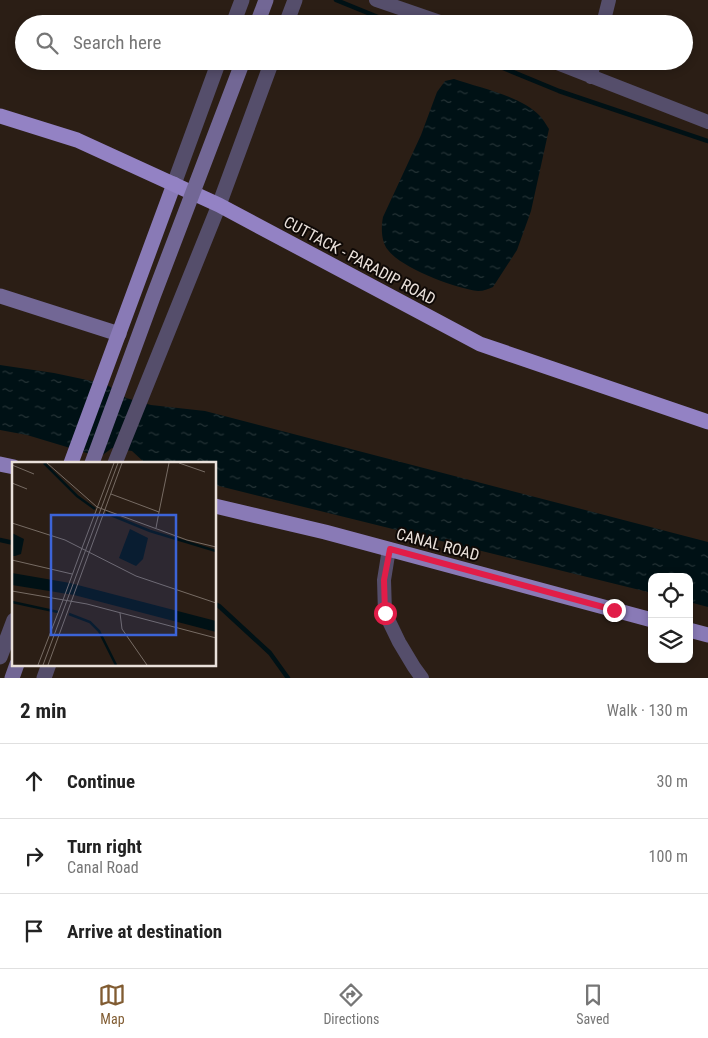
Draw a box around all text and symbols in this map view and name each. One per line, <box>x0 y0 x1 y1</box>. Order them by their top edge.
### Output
search box <box>15 15 693 70</box>
icon: search <box>33 29 61 57</box>
text: Search here <box>73 31 161 54</box>
street label: CUTTACK - PARADIP ROAD <box>281 212 439 309</box>
inset map <box>12 462 216 666</box>
street label: CANAL ROAD <box>394 524 481 565</box>
map controls <box>648 573 693 663</box>
button: locate <box>648 573 693 618</box>
route end <box>603 599 626 622</box>
route start <box>374 602 397 625</box>
button: layers <box>648 618 693 663</box>
text: 2 min <box>20 699 67 723</box>
text: Walk · 130 m <box>607 701 688 720</box>
icon: ahead <box>20 767 48 795</box>
text: Continue <box>67 770 135 793</box>
text: 30 m <box>656 772 688 791</box>
text: Turn right <box>67 835 142 858</box>
icon: right <box>20 842 48 870</box>
text: 100 m <box>649 847 688 866</box>
text: Canal Road <box>67 858 139 877</box>
icon: arrive <box>20 917 48 945</box>
text: Arrive at destination <box>67 920 222 943</box>
tab: Map <box>98 981 126 1027</box>
tab: Directions <box>323 981 379 1027</box>
tab: Saved <box>576 981 610 1027</box>

